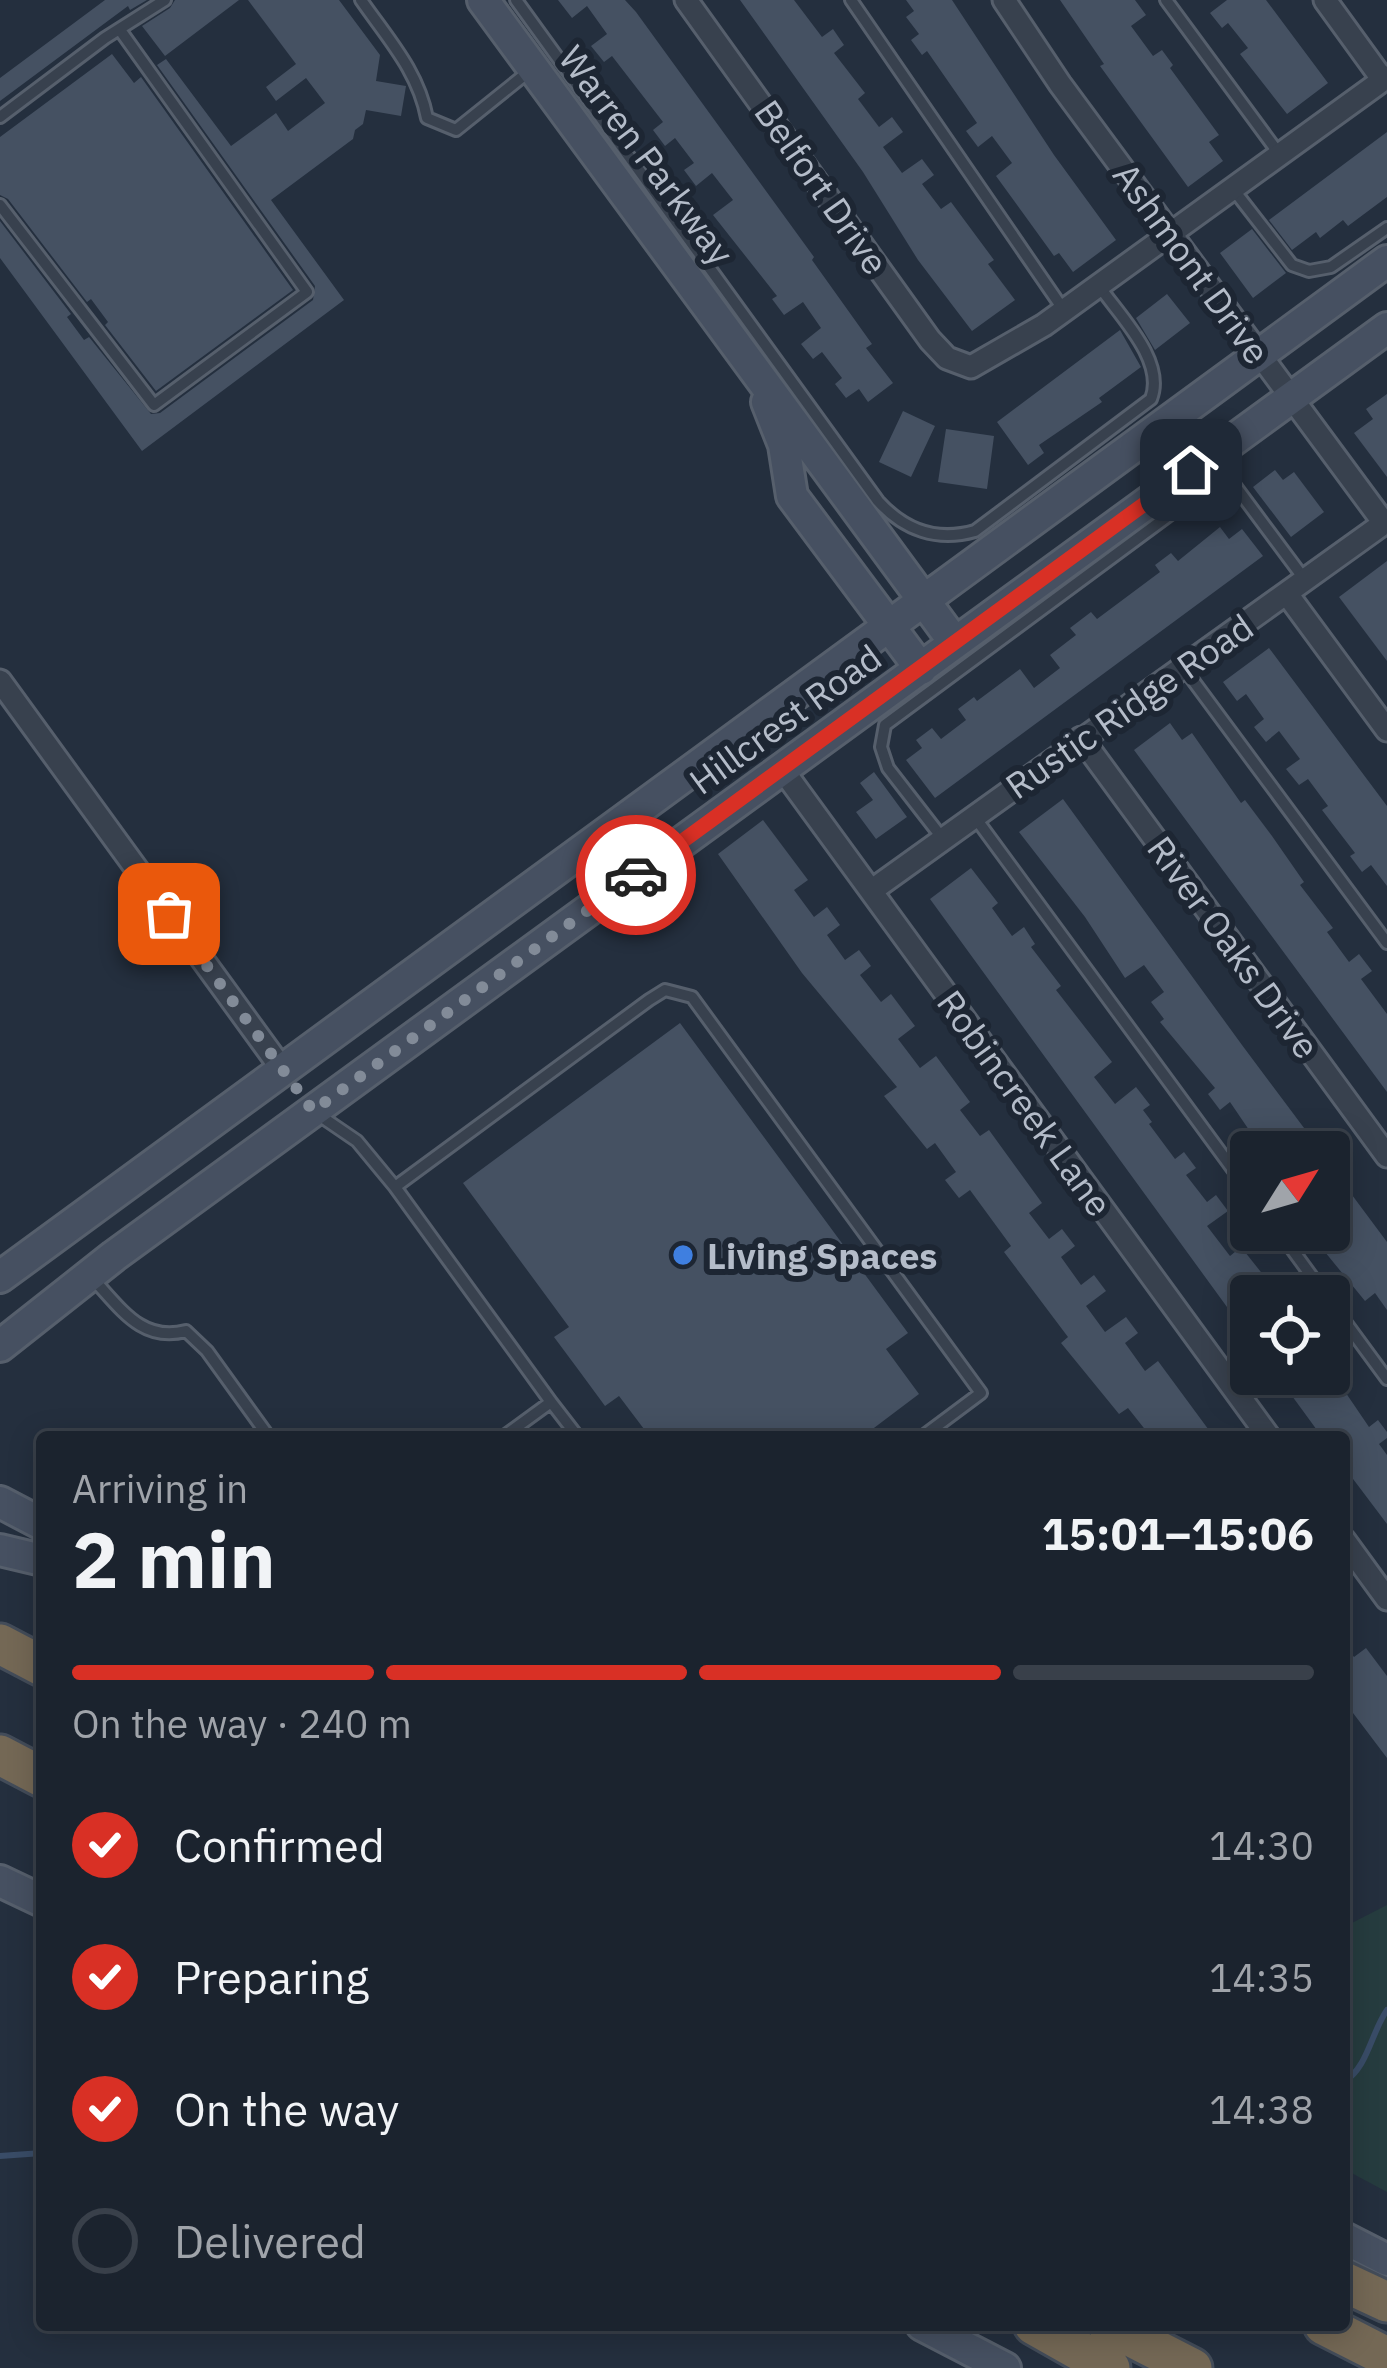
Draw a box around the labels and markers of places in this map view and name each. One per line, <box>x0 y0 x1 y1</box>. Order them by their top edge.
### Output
pin <box>1140 419 1242 521</box>
pin <box>118 863 220 965</box>
place label: Living Spaces <box>707 1232 938 1279</box>
marker: Living Spaces <box>670 1242 696 1268</box>

